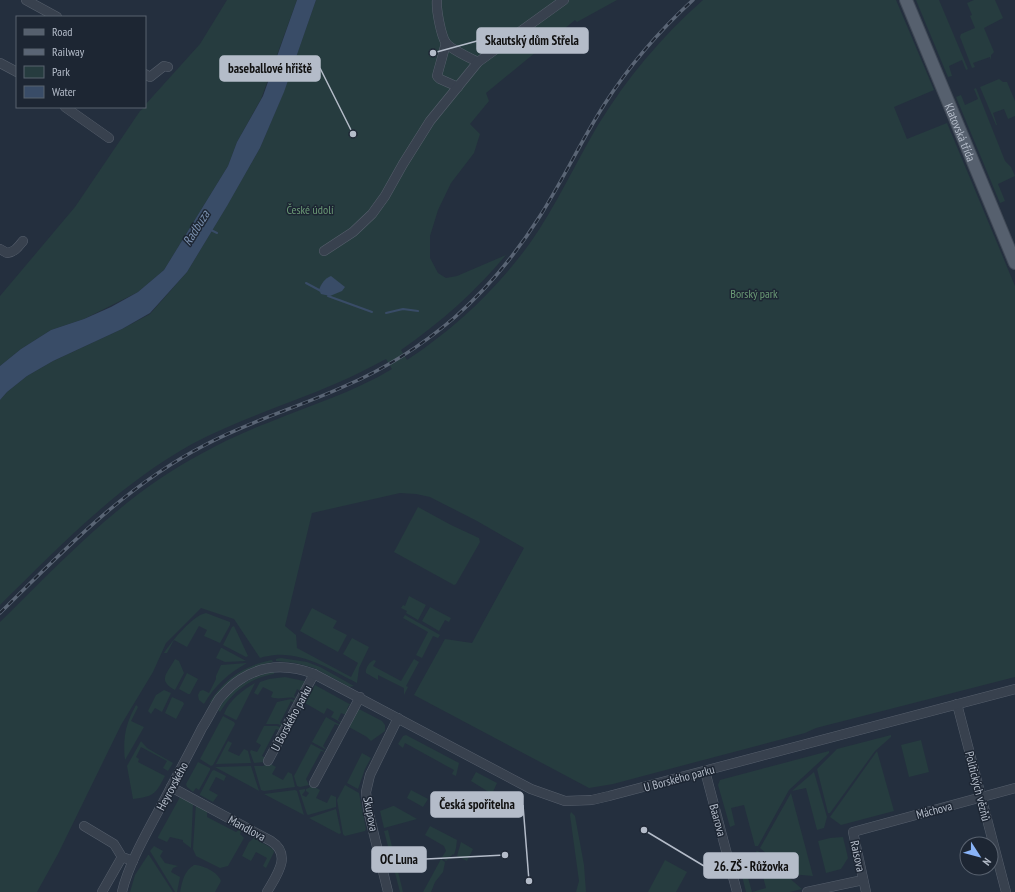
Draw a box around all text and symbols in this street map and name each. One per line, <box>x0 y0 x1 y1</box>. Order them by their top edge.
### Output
legend <box>16 16 146 108</box>
text: Road <box>52 24 72 39</box>
callout: Skautský dům Střela <box>477 28 588 53</box>
text: Skautský dům Střela <box>485 32 579 49</box>
text: Railway <box>52 44 85 59</box>
callout: baseballové hřiště <box>220 56 320 81</box>
text: baseballové hřiště <box>228 60 313 77</box>
text: Park <box>52 64 70 79</box>
text: Water <box>52 84 77 99</box>
street label: Klatovská třída <box>942 101 980 164</box>
park label: České údolí <box>286 202 334 217</box>
water label: Radbuza <box>179 207 214 249</box>
park label: Borský park <box>730 286 778 301</box>
street label: U Borského parku <box>267 682 315 754</box>
street label: Politických vězňů <box>962 750 994 822</box>
street label: Heyrovského <box>153 759 191 813</box>
street label: U Borského parku <box>642 761 716 795</box>
callout: Česká spořitelna <box>431 792 523 817</box>
street label: Skupova <box>360 796 382 833</box>
text: Česká spořitelna <box>439 796 515 813</box>
street label: Máchova <box>914 798 954 822</box>
street label: Baarova <box>706 802 730 838</box>
street label: Mandlova <box>226 812 268 844</box>
north arrow <box>959 836 999 876</box>
street label: Raisova <box>847 839 869 873</box>
callout: OC Luna <box>372 847 426 872</box>
text: OC Luna <box>380 851 418 868</box>
callout: 26. ZŠ - Růžovka <box>704 853 798 878</box>
text: N <box>980 855 995 868</box>
text: 26. ZŠ - Růžovka <box>713 858 789 875</box>

